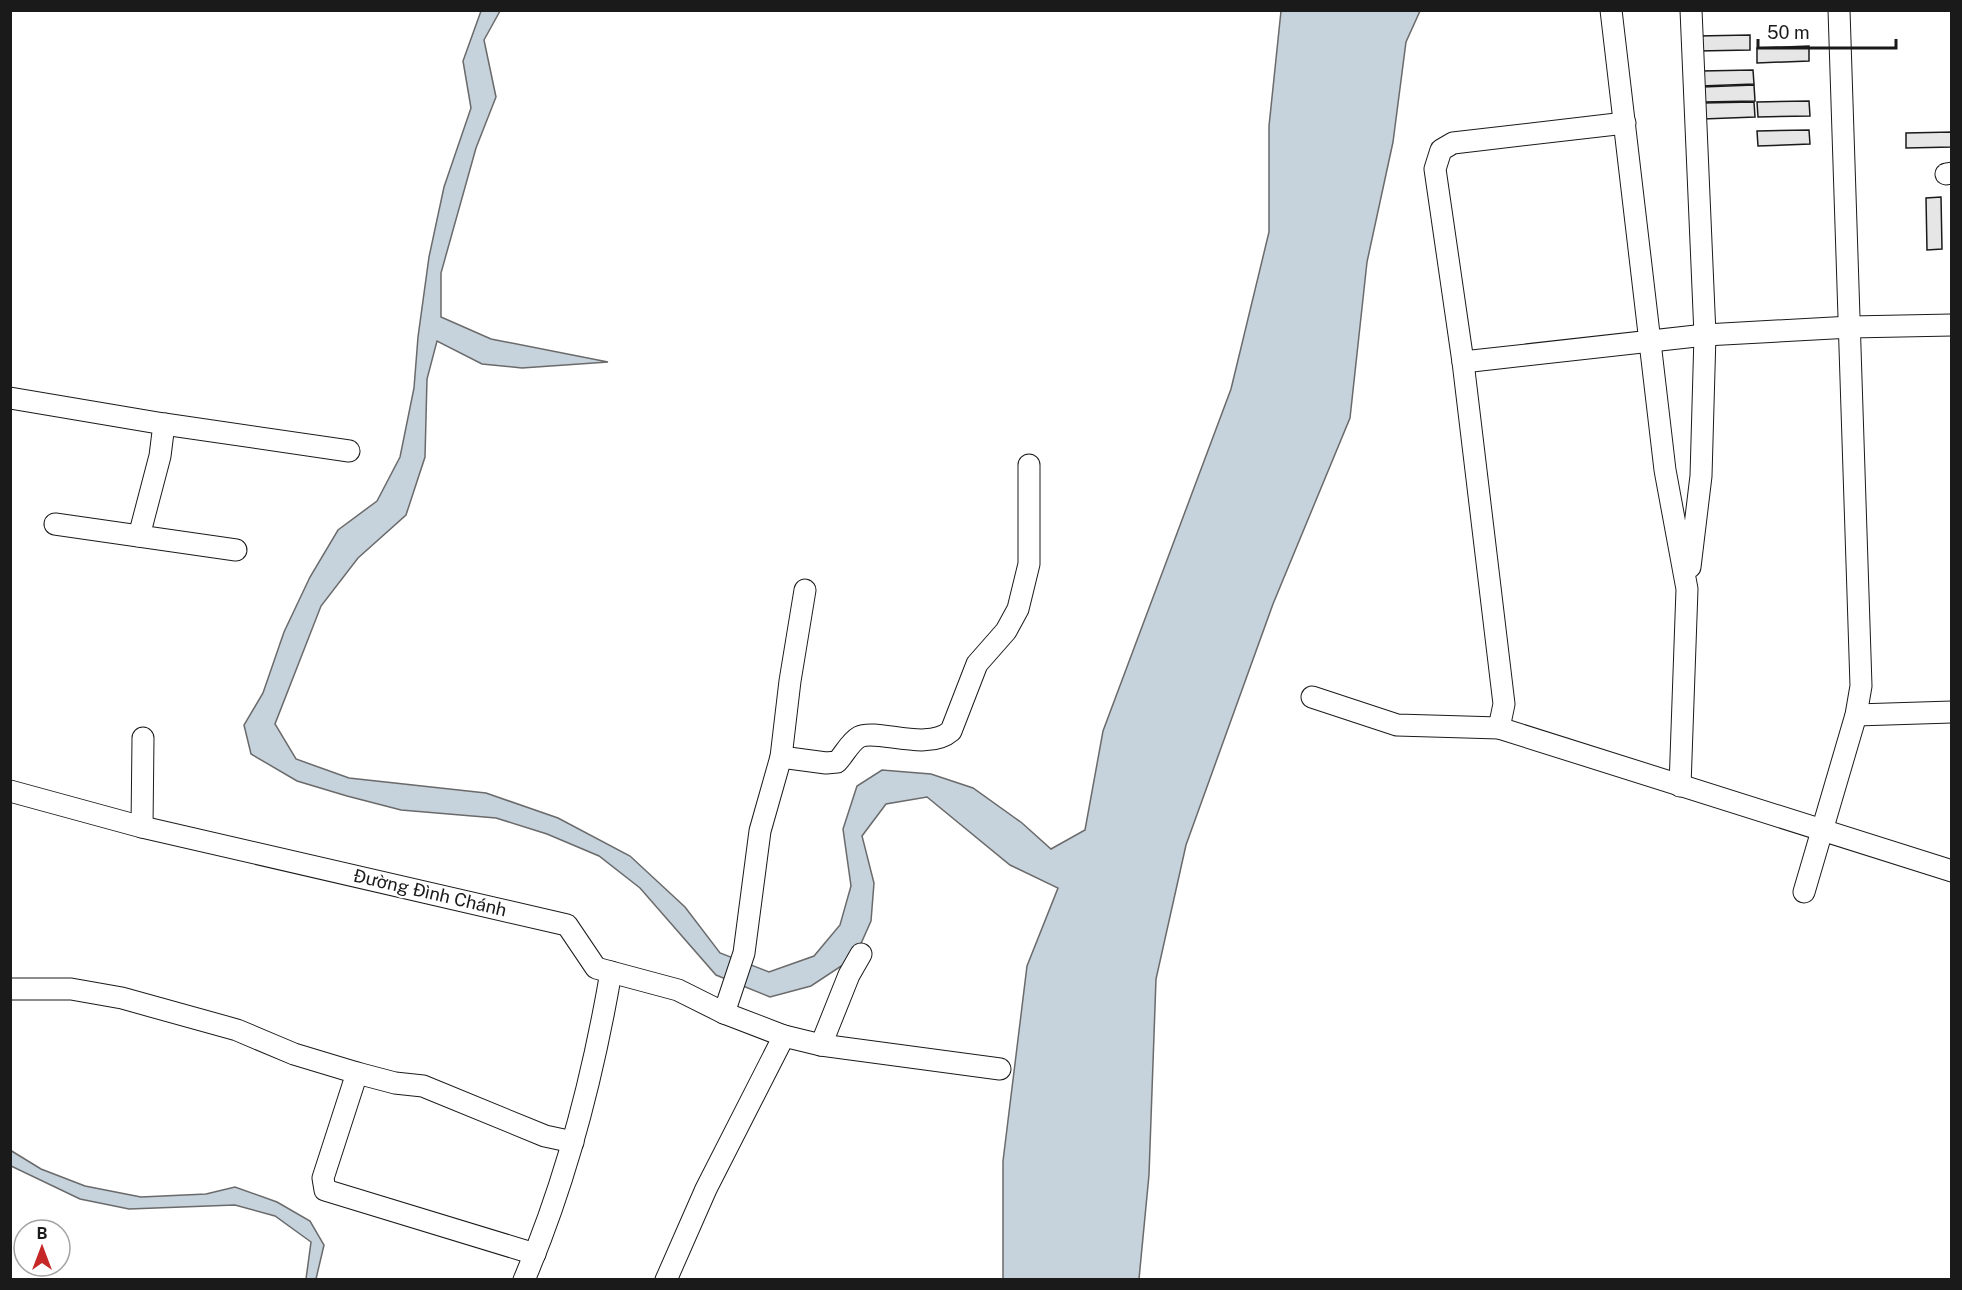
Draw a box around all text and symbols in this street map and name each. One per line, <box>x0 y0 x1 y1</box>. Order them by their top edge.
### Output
scale bar <box>1758 12 1896 50</box>
text: 50 m <box>1767 22 1810 43</box>
street label: Đường Đình Chánh <box>351 865 509 920</box>
north arrow <box>12 1218 72 1278</box>
text: B <box>37 1224 48 1243</box>

